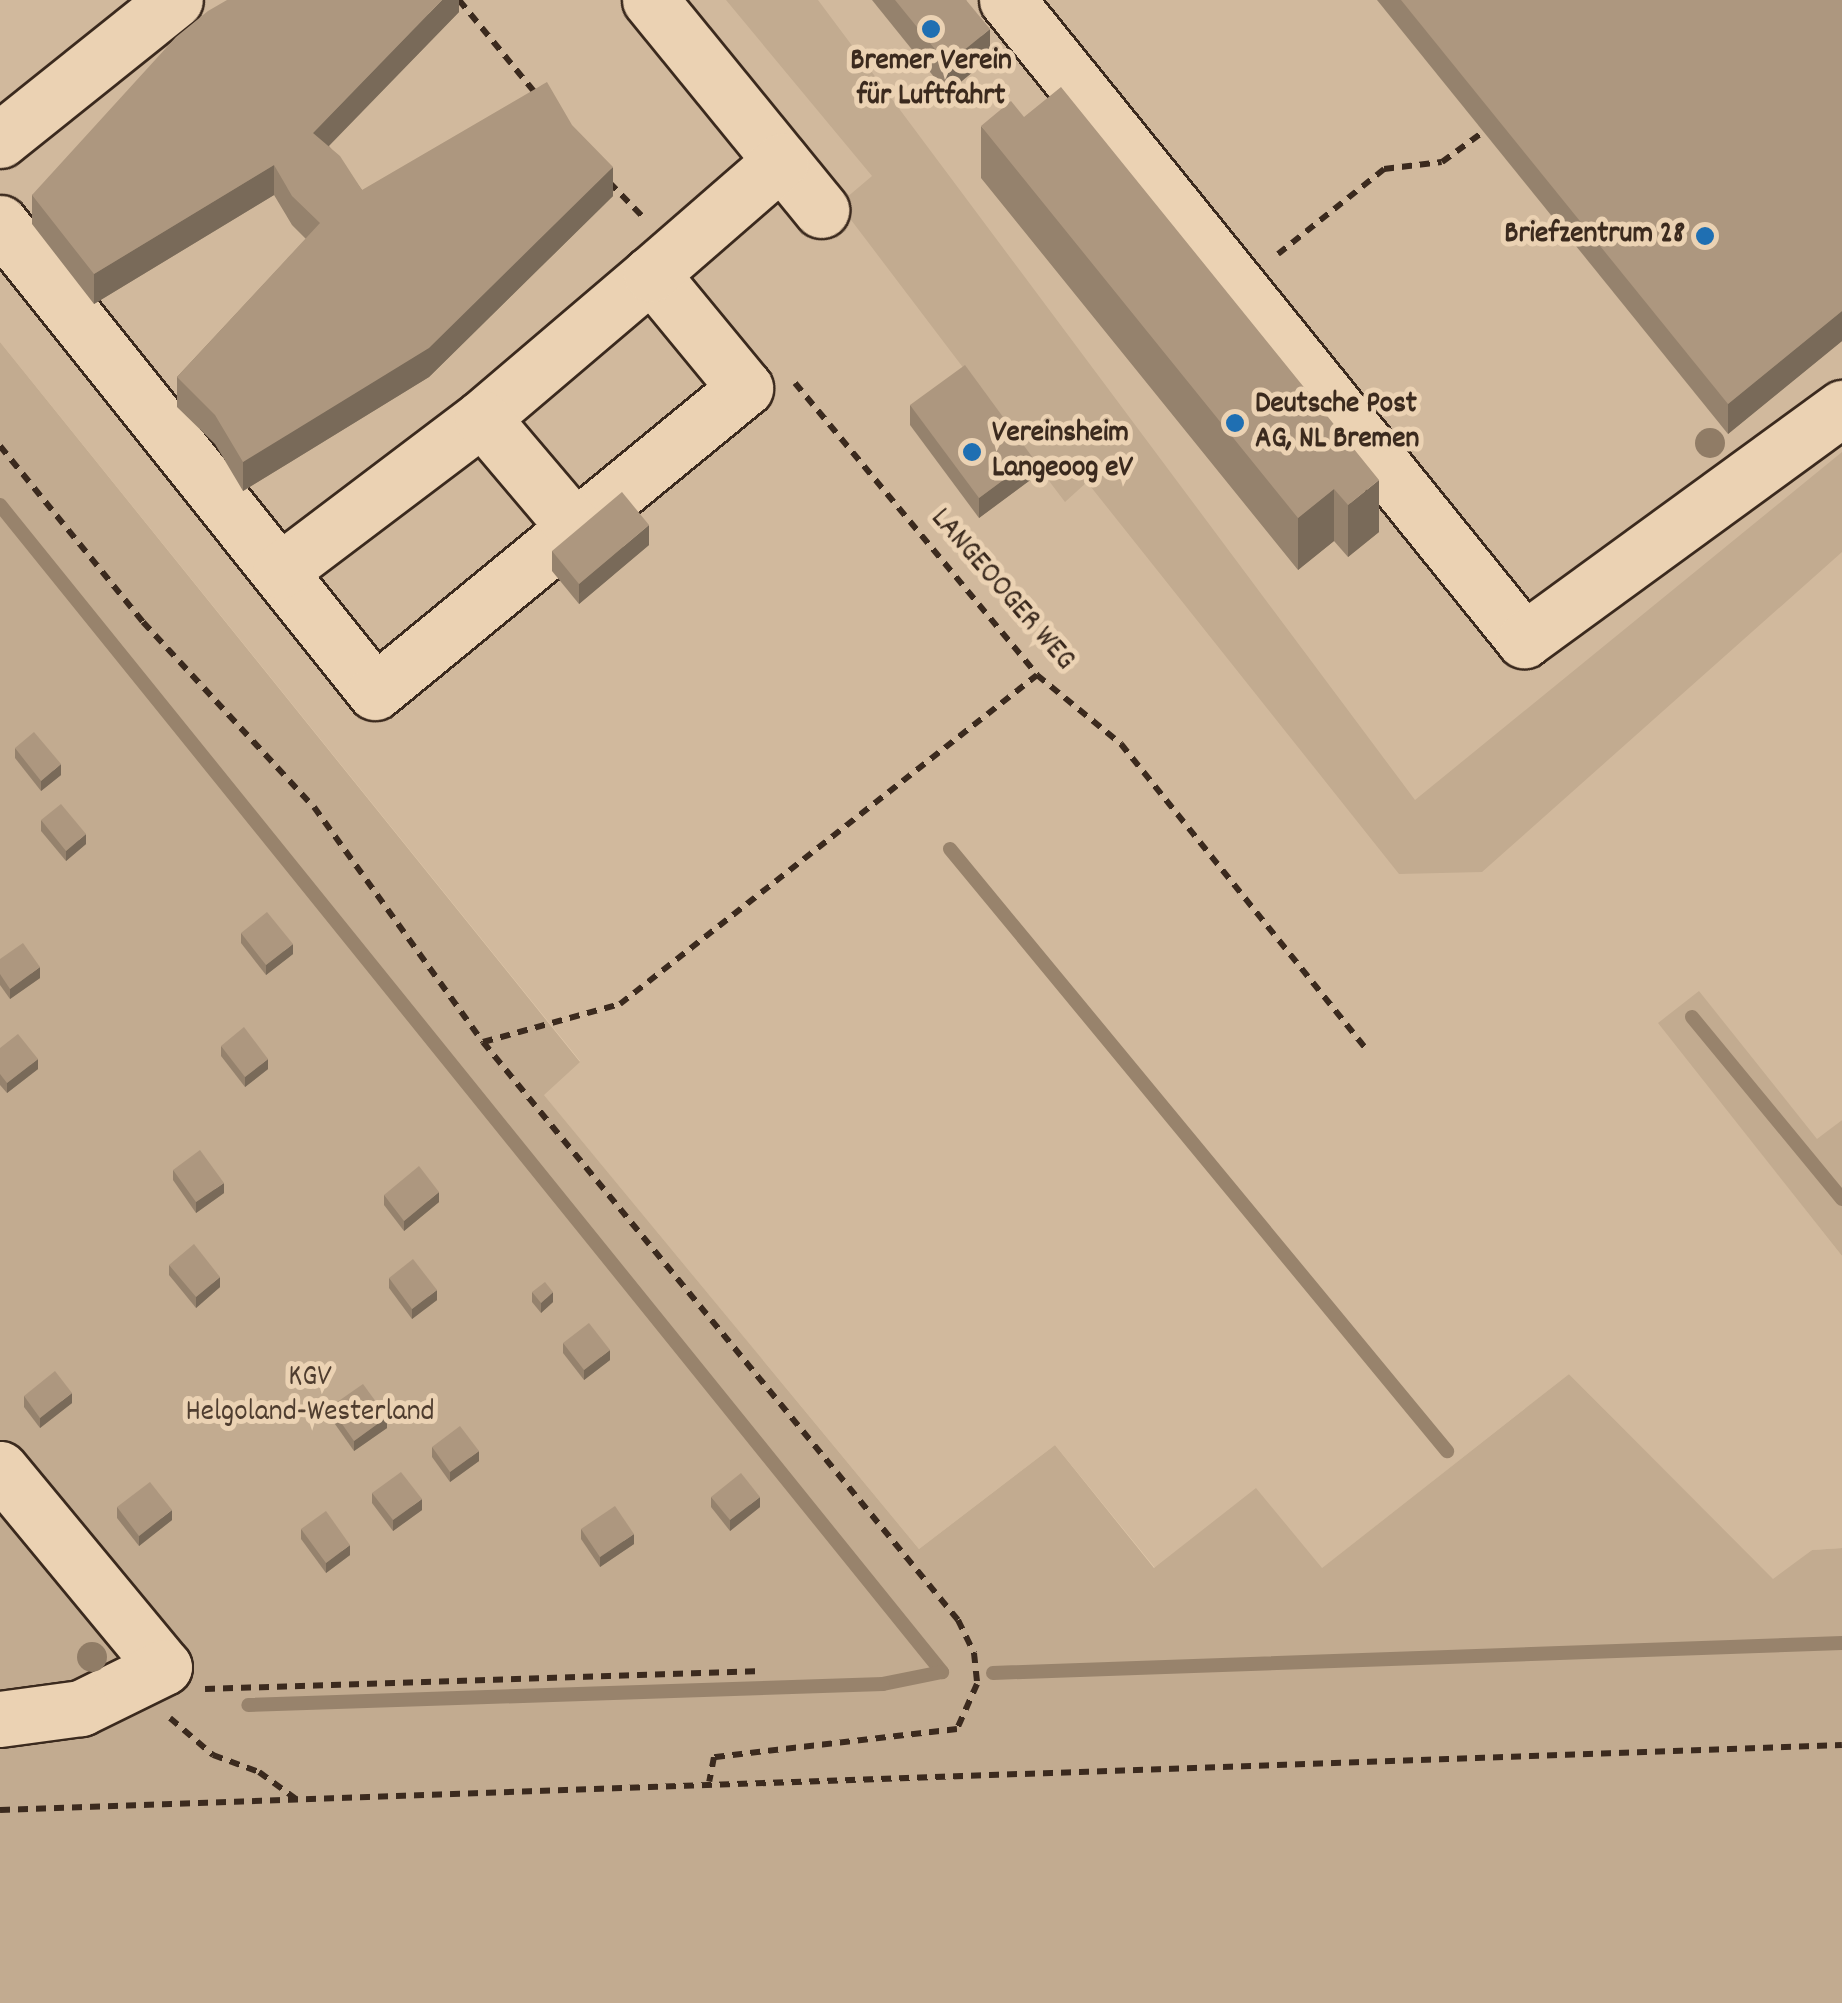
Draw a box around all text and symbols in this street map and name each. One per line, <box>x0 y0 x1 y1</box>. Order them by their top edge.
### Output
marker: Bremer Verein für Luftfahrt <box>920 18 942 40</box>
place label: Bremer Verein für Luftfahrt <box>850 45 1012 116</box>
place label: Briefzentrum 28 <box>1504 218 1685 254</box>
marker: Briefzentrum 28 <box>1694 225 1716 247</box>
place label: Deutsche Post AG, NL Bremen <box>1255 388 1419 458</box>
marker: Deutsche Post AG, NL Bremen <box>1224 412 1246 434</box>
place label: Vereinsheim Langeoog eV <box>992 417 1133 488</box>
marker: Vereinsheim Langeoog eV <box>961 441 983 463</box>
street label: LANGEOOGER WEG <box>921 503 1081 679</box>
park label: KGV Helgoland-Westerland <box>185 1361 435 1432</box>

